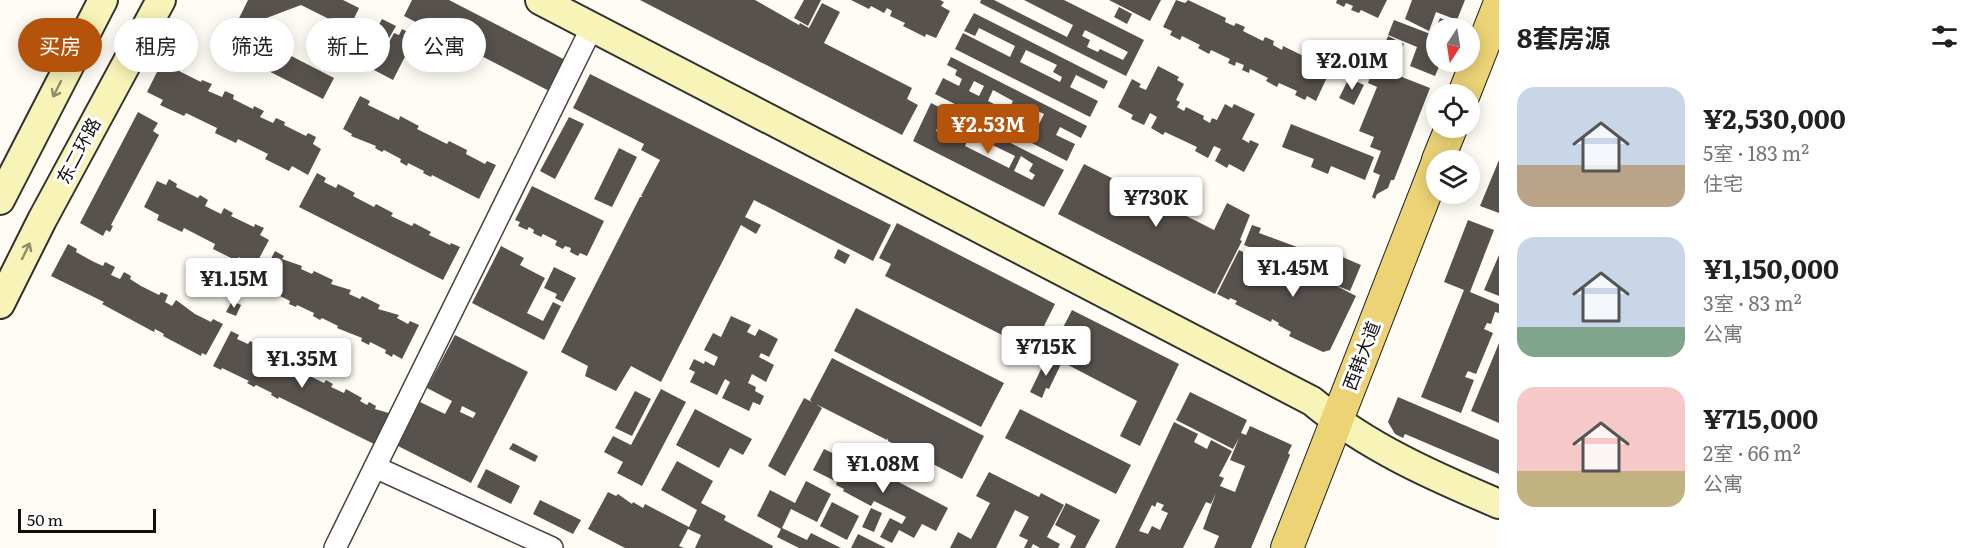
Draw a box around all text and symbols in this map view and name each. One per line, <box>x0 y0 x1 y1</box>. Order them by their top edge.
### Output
text: 8套房源 <box>1517 17 1610 56</box>
chip: 买房 <box>18 18 102 72</box>
chip: 租房 <box>114 18 198 72</box>
chip: 筛选 <box>210 18 294 72</box>
chip: 新上 <box>306 18 390 72</box>
chip: 公寓 <box>402 18 486 72</box>
north arrow <box>1426 18 1480 72</box>
map controls <box>1426 18 1480 204</box>
icon: filters <box>1928 20 1961 53</box>
pin: ¥2.01M <box>1303 40 1401 91</box>
text: ¥2.01M <box>1316 44 1388 74</box>
one-way arrow <box>51 80 62 98</box>
button: locate <box>1426 84 1480 138</box>
text: ¥2,530,000 <box>1703 98 1846 137</box>
pin: ¥2.53M <box>939 104 1037 155</box>
text: ¥2.53M <box>951 108 1025 138</box>
icon: home <box>1565 111 1637 183</box>
street label: 东二环路 <box>49 112 106 188</box>
text: 5室 · 183 m² <box>1703 137 1809 167</box>
button: layers <box>1426 150 1480 204</box>
text: 住宅 <box>1703 167 1743 197</box>
pin: ¥730K <box>1114 177 1198 228</box>
text: ¥730K <box>1124 181 1188 211</box>
one-way arrow <box>21 243 32 261</box>
pin: ¥1.45M <box>1244 247 1342 298</box>
text: ¥1,150,000 <box>1703 248 1839 287</box>
text: ¥1.45M <box>1257 251 1329 281</box>
pin: ¥1.15M <box>185 258 283 309</box>
icon: home <box>1565 261 1637 333</box>
text: ¥1.15M <box>200 262 268 292</box>
text: 3室 · 83 m² <box>1703 287 1802 317</box>
street label: 西韩大道 <box>1335 317 1386 394</box>
text: 公寓 <box>1703 317 1743 347</box>
pin: ¥715K <box>1004 326 1088 377</box>
text: ¥715K <box>1016 330 1076 360</box>
pin: ¥1.35M <box>253 338 351 389</box>
text: ¥1.35M <box>266 342 338 372</box>
text: ¥715,000 <box>1703 398 1818 437</box>
icon: home <box>1565 411 1637 483</box>
text: 2室 · 66 m² <box>1703 437 1801 467</box>
pin: ¥1.08M <box>834 443 932 494</box>
text: ¥1.08M <box>846 447 920 477</box>
text: 公寓 <box>1703 467 1743 497</box>
scale bar <box>18 506 156 534</box>
text: 50 m <box>27 507 63 531</box>

